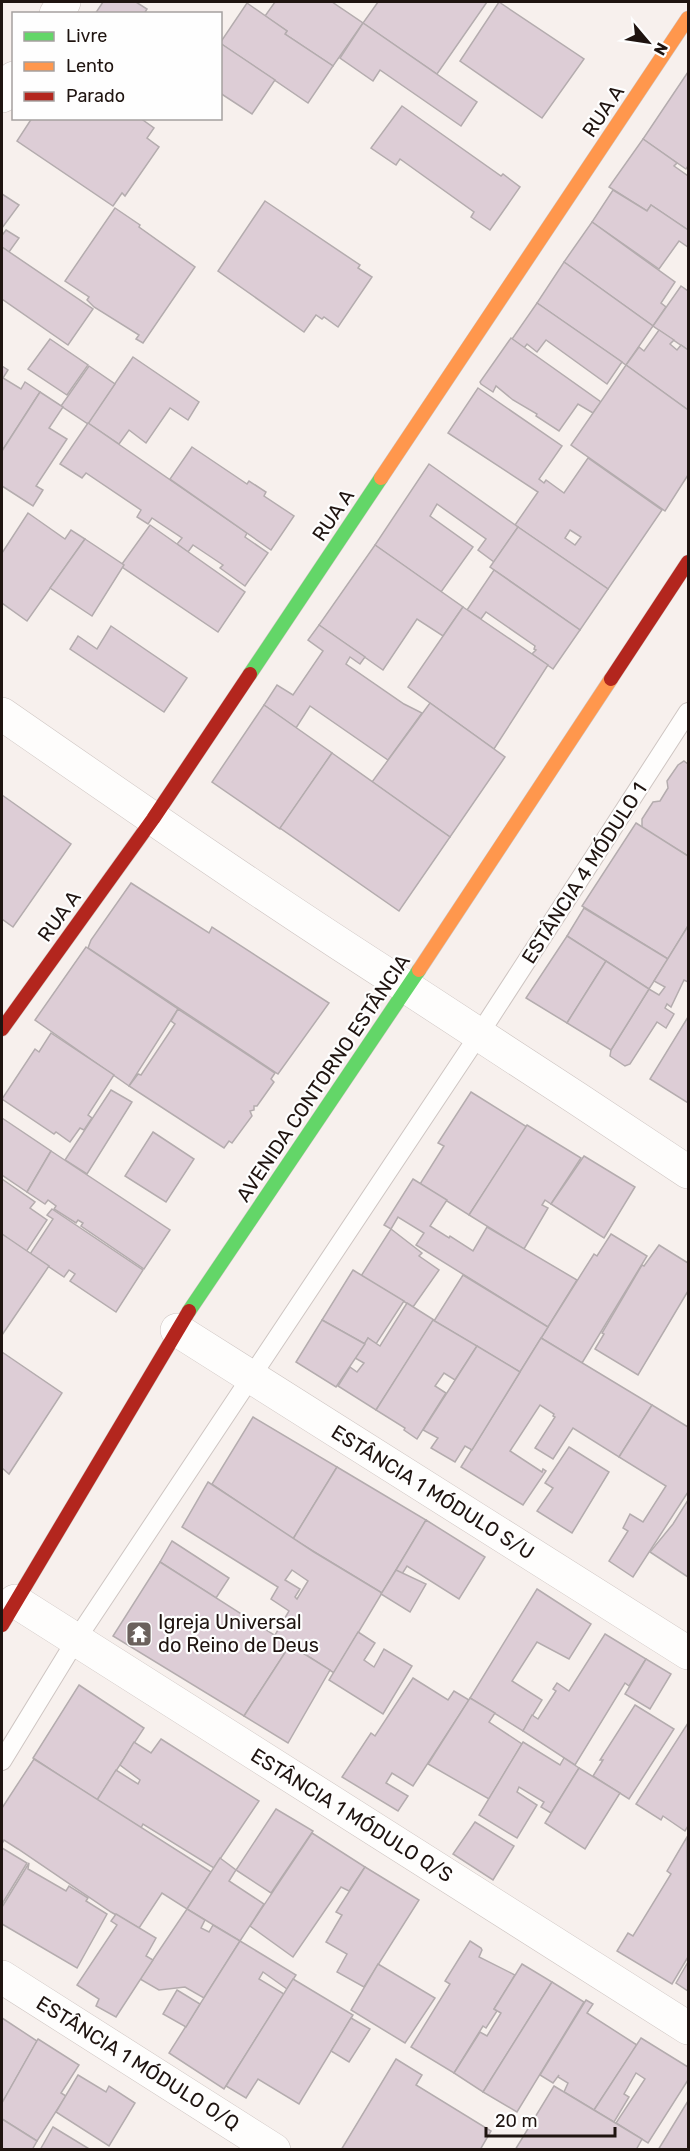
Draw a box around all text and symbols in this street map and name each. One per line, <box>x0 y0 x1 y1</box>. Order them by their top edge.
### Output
legend <box>12 12 222 120</box>
north arrow <box>618 12 678 72</box>
text: Livre <box>66 25 107 47</box>
text: N <box>650 39 672 59</box>
text: Lento <box>66 55 114 77</box>
street label: RUA A <box>577 80 629 142</box>
text: Parado <box>66 85 125 107</box>
street label: RUA A <box>307 484 359 546</box>
street label: ESTÂNCIA 4 MÓDULO 1 <box>516 778 652 968</box>
street label: RUA A <box>32 886 86 946</box>
street label: AVENIDA CONTORNO ESTÂNCIA <box>231 950 415 1206</box>
street label: ESTÂNCIA 1 MÓDULO S/U <box>327 1420 539 1564</box>
place label: Igreja Universal do Reino de Deus <box>158 1610 319 1657</box>
temple icon: Igreja Universal do Reino de Deus <box>124 1619 154 1649</box>
street label: ESTÂNCIA 1 MÓDULO Q/S <box>247 1743 457 1887</box>
street label: ESTÂNCIA 1 MÓDULO O/Q <box>32 1991 244 2135</box>
scale bar <box>486 2100 615 2138</box>
text: 20 m <box>495 2110 537 2132</box>

